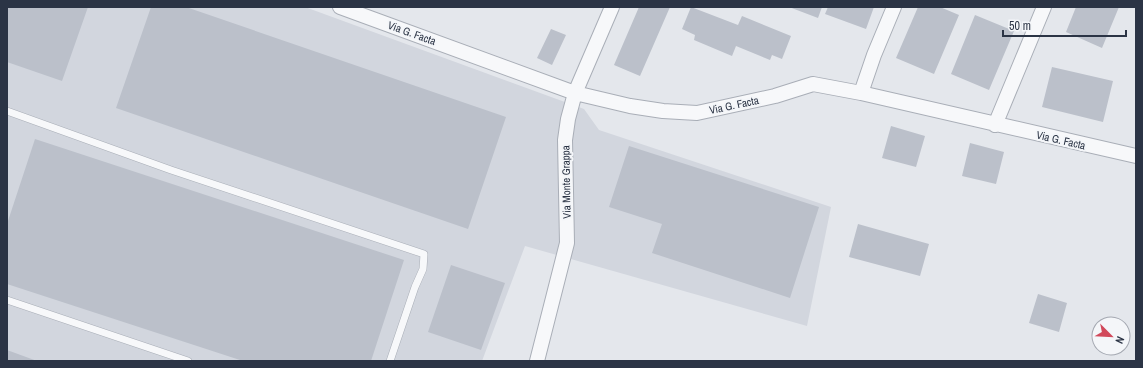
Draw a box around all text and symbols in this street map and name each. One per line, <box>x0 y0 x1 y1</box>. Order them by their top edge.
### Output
scale bar <box>1003 12 1126 38</box>
street label: Via G. Facta <box>386 18 438 48</box>
text: 50 m <box>1009 18 1031 34</box>
street label: Via G. Facta <box>708 93 760 117</box>
street label: Via G. Facta <box>1035 128 1087 152</box>
street label: Via Monte Grappa <box>558 145 574 219</box>
north arrow <box>1091 316 1131 356</box>
text: N <box>1112 334 1128 346</box>

